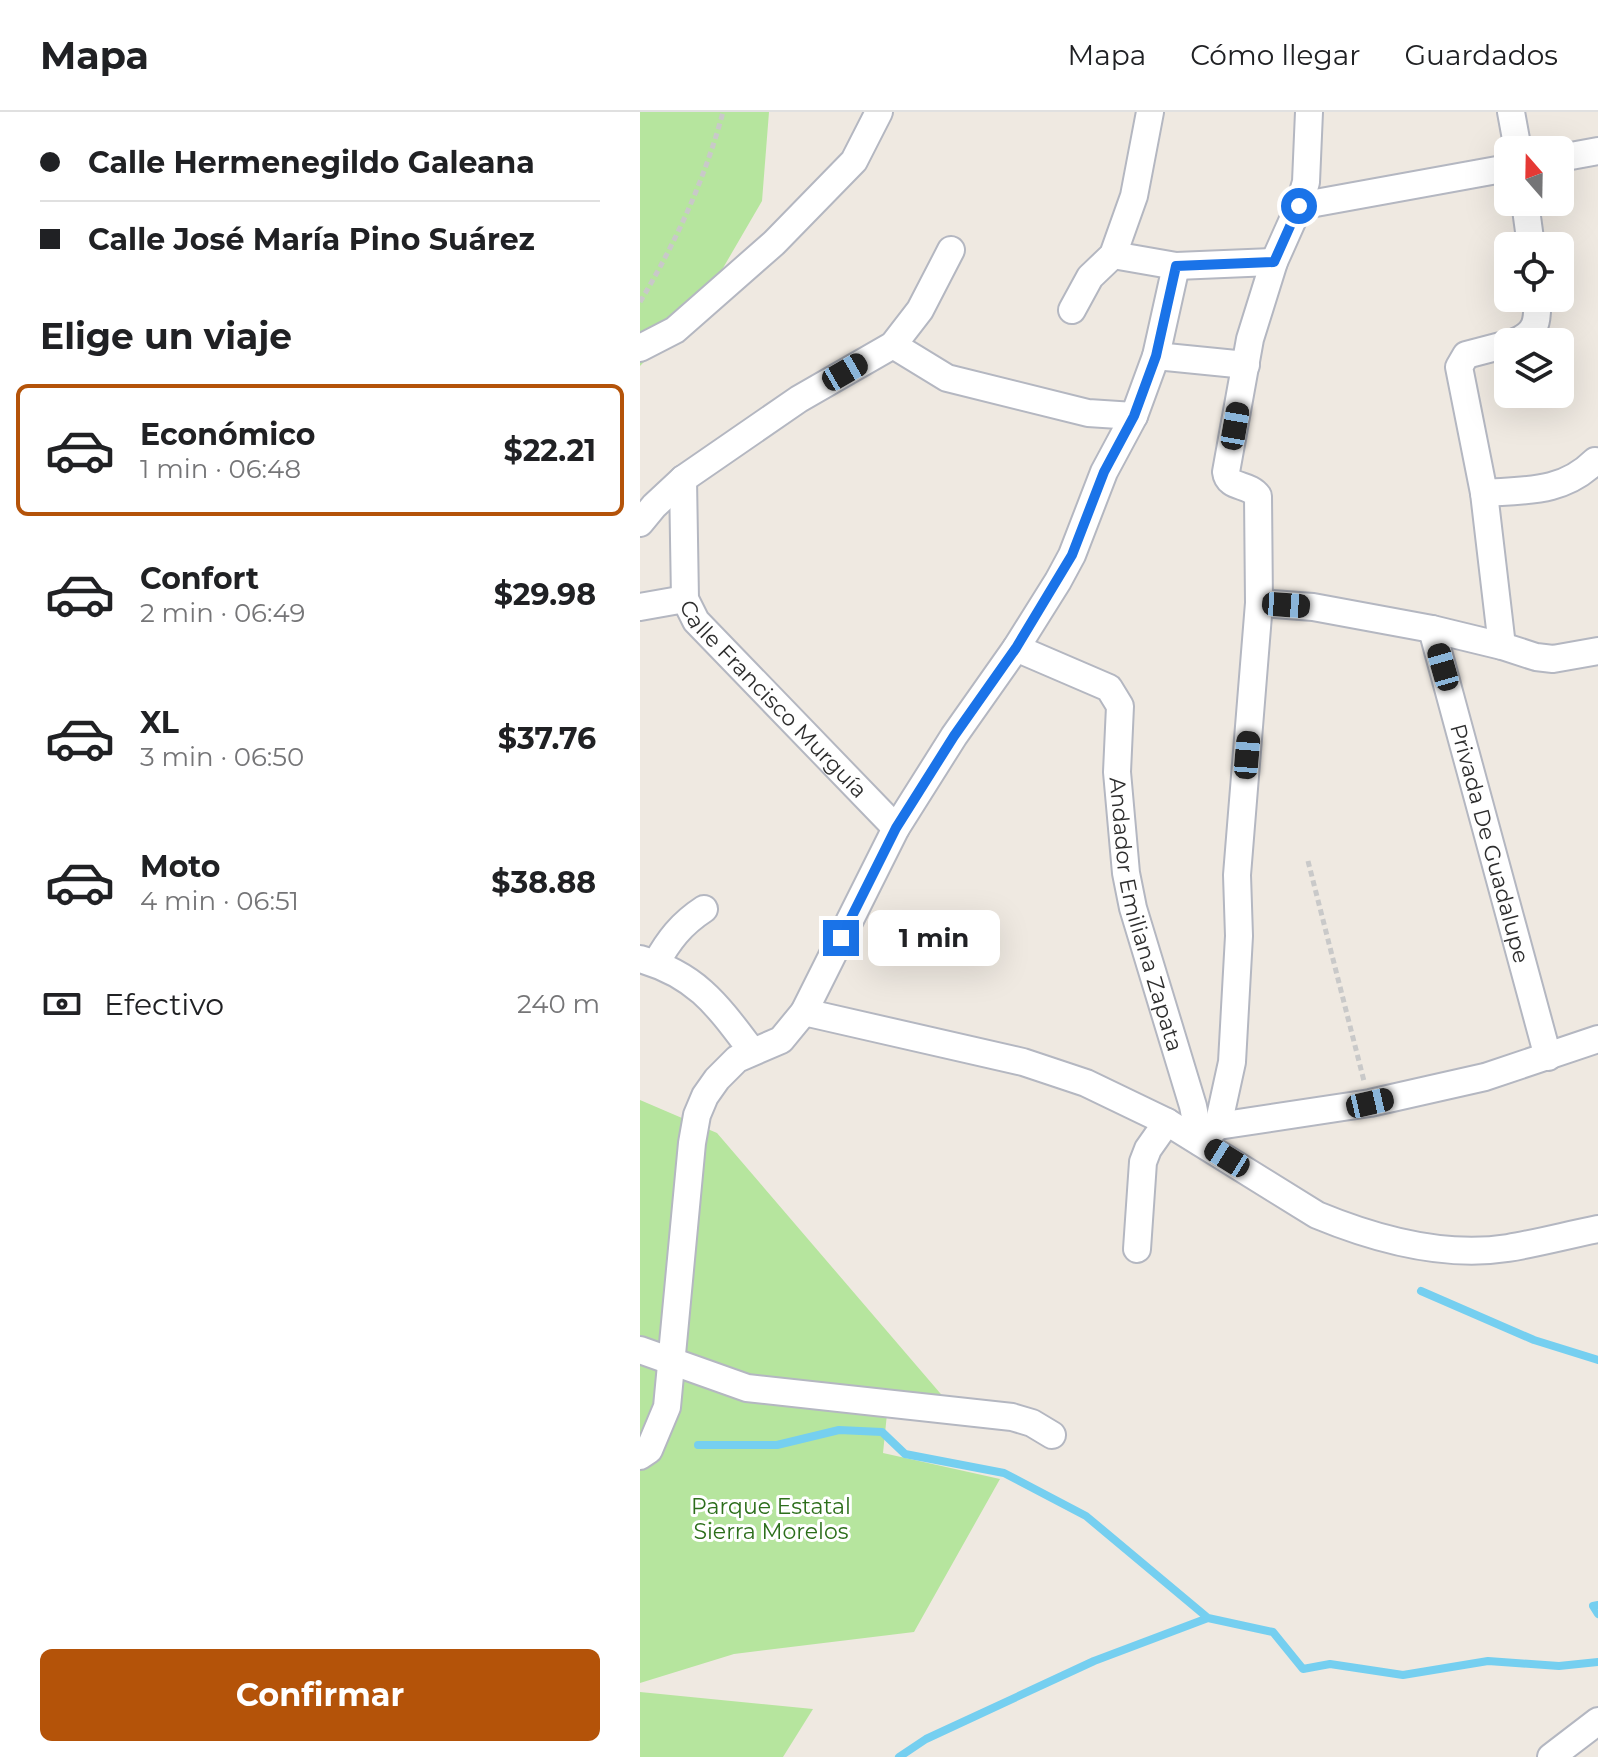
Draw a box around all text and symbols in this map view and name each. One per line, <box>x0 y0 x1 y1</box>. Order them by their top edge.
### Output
text: Mapa <box>40 32 149 79</box>
text: Mapa <box>1067 38 1146 72</box>
text: Cómo llegar <box>1190 38 1360 72</box>
text: Guardados <box>1404 38 1558 72</box>
north arrow <box>1494 136 1574 216</box>
map controls <box>1494 136 1574 408</box>
text: Calle Hermenegildo Galeana <box>88 144 535 181</box>
route start <box>1281 188 1317 224</box>
text: Calle José María Pino Suárez <box>88 221 535 258</box>
button: locate <box>1494 232 1574 312</box>
text: Elige un viaje <box>40 314 292 358</box>
button: layers <box>1494 328 1574 408</box>
car <box>818 350 872 394</box>
car <box>1219 400 1251 452</box>
icon: car <box>44 414 116 486</box>
text: Económico <box>140 416 315 453</box>
text: $22.21 <box>504 432 596 469</box>
text: 1 min · 06:48 <box>140 453 301 485</box>
icon: car <box>44 558 116 630</box>
text: Confort <box>140 560 259 597</box>
text: $29.98 <box>494 576 596 613</box>
car <box>1261 591 1311 619</box>
street label: Calle Francisco Murguía <box>674 595 873 803</box>
text: 2 min · 06:49 <box>140 597 305 629</box>
car <box>1425 641 1461 693</box>
icon: car <box>44 702 116 774</box>
text: XL <box>140 704 179 741</box>
text: $37.76 <box>498 720 596 757</box>
street label: Privada De Guadalupe <box>1445 721 1535 966</box>
car <box>1233 730 1261 780</box>
text: 3 min · 06:50 <box>140 741 304 773</box>
street label: Andador Emiliana Zapata <box>1104 776 1189 1054</box>
icon: car <box>44 846 116 918</box>
text: Moto <box>140 848 221 885</box>
text: $38.88 <box>491 864 596 901</box>
text: 4 min · 06:51 <box>140 885 299 917</box>
callout: 1 min <box>869 910 1001 966</box>
route end <box>823 920 859 956</box>
text: 1 min <box>899 922 969 954</box>
icon: cash <box>40 982 84 1026</box>
text: Efectivo <box>104 986 224 1023</box>
text: 240 m <box>517 988 600 1020</box>
car <box>1344 1086 1396 1120</box>
car <box>1200 1135 1254 1181</box>
park label: Parque Estatal Sierra Morelos <box>691 1493 851 1545</box>
button: Confirmar <box>40 1649 600 1741</box>

